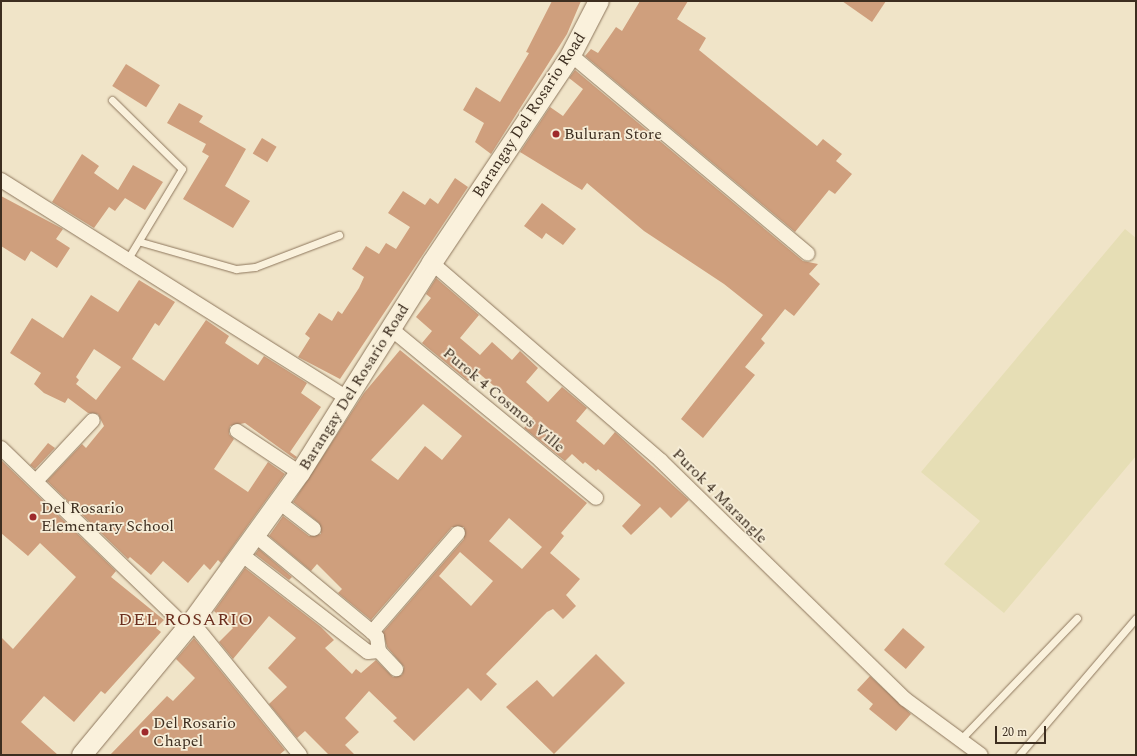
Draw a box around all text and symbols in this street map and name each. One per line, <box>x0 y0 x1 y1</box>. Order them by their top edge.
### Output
street label: Barangay Del Rosario Road <box>468 29 590 201</box>
place label: Buluran Store <box>564 124 662 144</box>
marker: Buluran Store <box>551 129 561 139</box>
street label: Barangay Del Rosario Road <box>295 300 413 474</box>
street label: Purok 4 Cosmos Ville <box>439 343 569 457</box>
street label: Purok 4 Marangle <box>668 444 772 548</box>
place label: Del Rosario Elementary School <box>41 498 174 536</box>
marker: Del Rosario Elementary School <box>28 512 38 522</box>
district label: DEL ROSARIO <box>118 609 254 631</box>
place label: Del Rosario Chapel <box>153 713 236 751</box>
scale bar <box>997 718 1048 744</box>
text: 20 m <box>1002 723 1027 742</box>
marker: Del Rosario Chapel <box>140 727 150 737</box>

